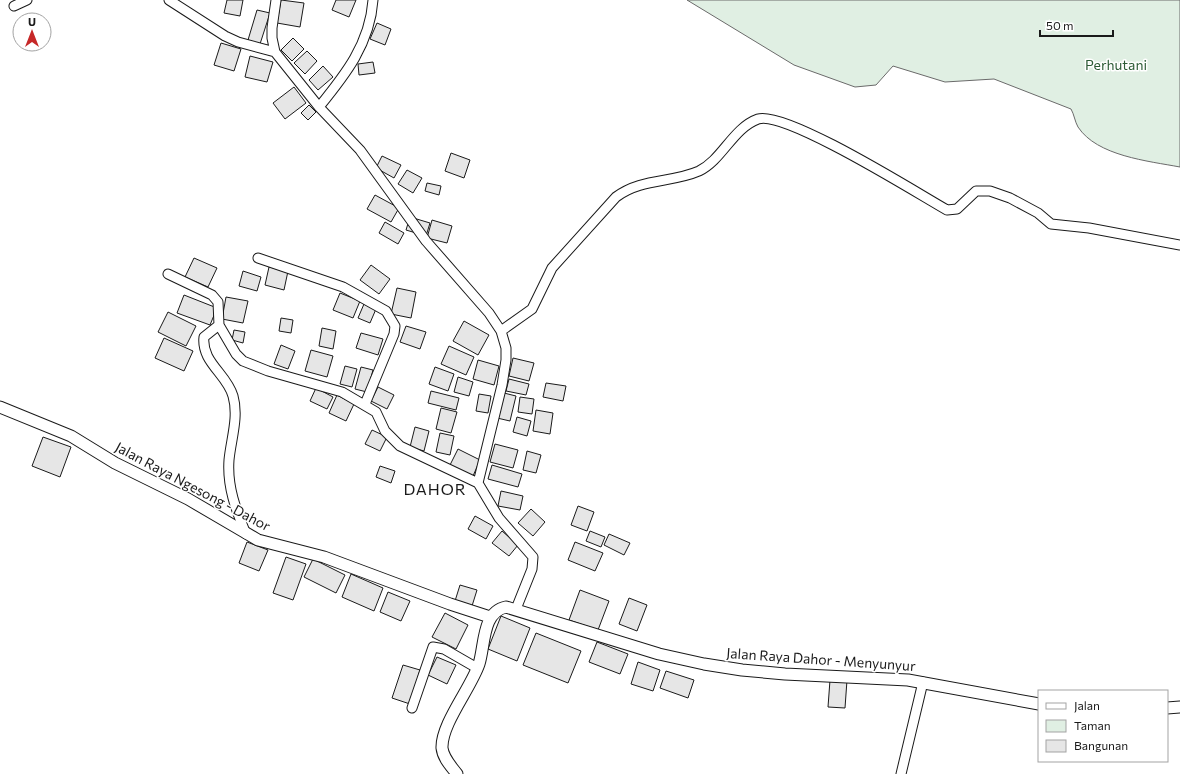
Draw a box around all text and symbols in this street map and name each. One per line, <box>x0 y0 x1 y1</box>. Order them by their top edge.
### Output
north arrow <box>12 12 52 52</box>
scale bar <box>1040 12 1113 38</box>
text: U <box>28 15 36 28</box>
text: 50 m <box>1046 18 1074 32</box>
park label: Perhutani <box>1085 56 1147 73</box>
street label: Jalan Raya Ngesong - Dahor <box>113 438 274 534</box>
district label: DAHOR <box>403 479 467 498</box>
street label: Jalan Raya Dahor - Menyunyur <box>726 644 917 674</box>
legend <box>1038 690 1168 762</box>
text: Jalan <box>1074 698 1100 713</box>
text: Taman <box>1074 718 1111 732</box>
text: Bangunan <box>1074 738 1128 752</box>

